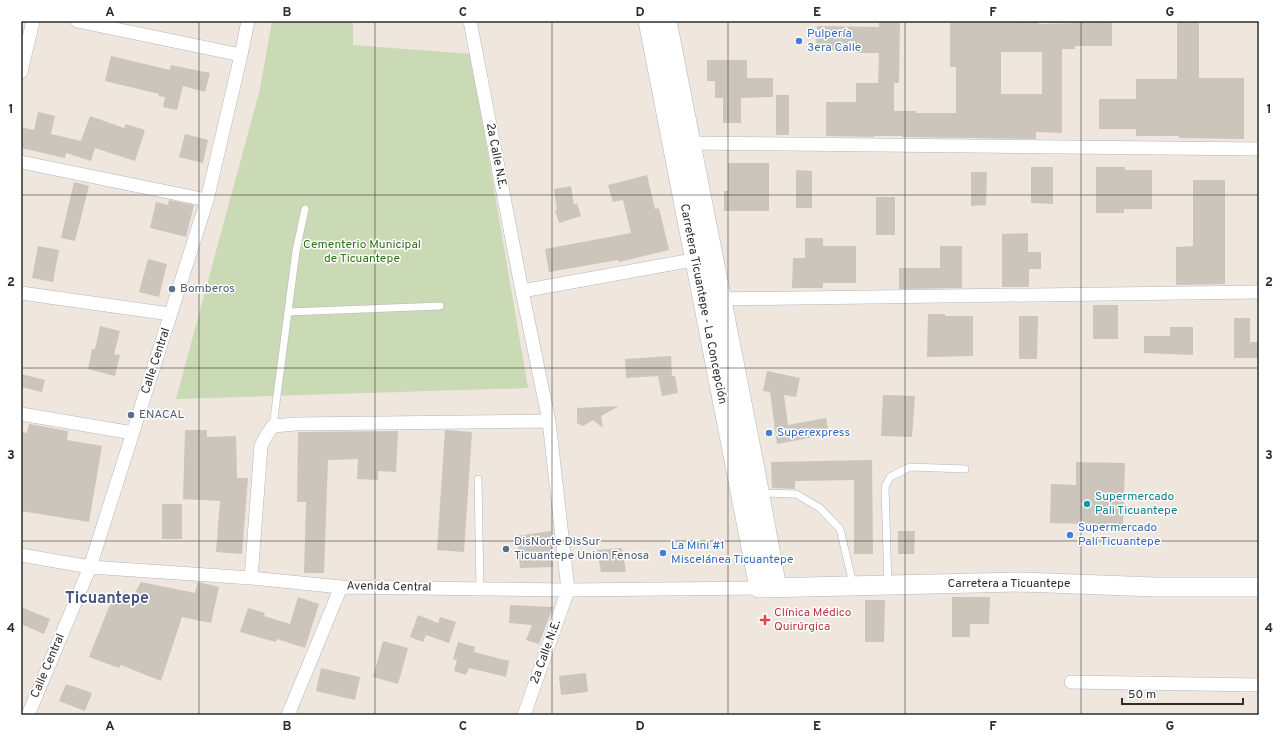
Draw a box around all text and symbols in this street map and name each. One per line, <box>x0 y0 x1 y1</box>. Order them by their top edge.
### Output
text: A <box>105 5 115 21</box>
text: B <box>283 5 292 21</box>
text: C <box>459 5 467 21</box>
text: D <box>635 5 645 21</box>
text: E <box>813 5 821 21</box>
text: F <box>989 5 997 21</box>
text: G <box>1166 5 1175 21</box>
place label: Pulpería 3era Calle <box>807 26 861 56</box>
marker: Pulpería 3era Calle <box>794 36 804 46</box>
text: 1 <box>8 102 14 118</box>
text: 1 <box>1266 102 1272 118</box>
street label: 2a Calle N.E. <box>482 122 510 191</box>
street label: Carretera Ticuantepe - La Concepción <box>676 203 730 405</box>
park label: Cementerio Municipal de Ticuantepe <box>303 237 421 267</box>
text: 2 <box>7 275 15 291</box>
text: 2 <box>1265 275 1273 291</box>
place label: Bomberos <box>180 281 235 297</box>
marker: Bomberos <box>167 284 177 294</box>
street label: Calle Central <box>138 326 174 396</box>
place label: ENACAL <box>139 407 184 423</box>
marker: ENACAL <box>126 410 136 420</box>
place label: Superexpress <box>777 425 850 441</box>
marker: Superexpress <box>764 428 774 438</box>
text: 3 <box>7 448 15 464</box>
text: 3 <box>1265 448 1273 464</box>
place label: Supermercado Pali Ticuantepe <box>1095 489 1177 519</box>
marker: Supermercado Pali Ticuantepe <box>1082 499 1092 509</box>
place label: Supermercado Palí Ticuantepe <box>1078 520 1160 550</box>
marker: Supermercado Palí Ticuantepe <box>1065 530 1075 540</box>
place label: DisNorte DisSur Ticuantepe Union Fenosa <box>514 534 649 564</box>
place label: La Mini #1 Miscelánea Ticuantepe <box>671 538 793 568</box>
marker: DisNorte DisSur Ticuantepe Union Fenosa <box>501 544 511 554</box>
marker: La Mini #1 Miscelánea Ticuantepe <box>658 548 668 558</box>
street label: Carretera a Ticuantepe <box>948 576 1070 592</box>
street label: Avenida Central <box>346 578 432 596</box>
district label: Ticuantepe <box>65 589 149 609</box>
place label: Clínica Médico Quirúrgica <box>774 605 852 635</box>
marker: Clínica Médico Quirúrgica <box>759 614 771 626</box>
street label: 2a Calle N.E. <box>527 617 565 686</box>
text: 4 <box>7 621 15 637</box>
text: 4 <box>1265 621 1273 637</box>
street label: Calle Central <box>27 631 69 701</box>
scale bar <box>1122 680 1243 706</box>
text: 50 m <box>1128 687 1156 703</box>
text: A <box>105 719 115 735</box>
text: B <box>283 719 292 735</box>
text: C <box>459 719 467 735</box>
text: D <box>635 719 645 735</box>
text: E <box>813 719 821 735</box>
text: F <box>989 719 997 735</box>
text: G <box>1166 719 1175 735</box>

